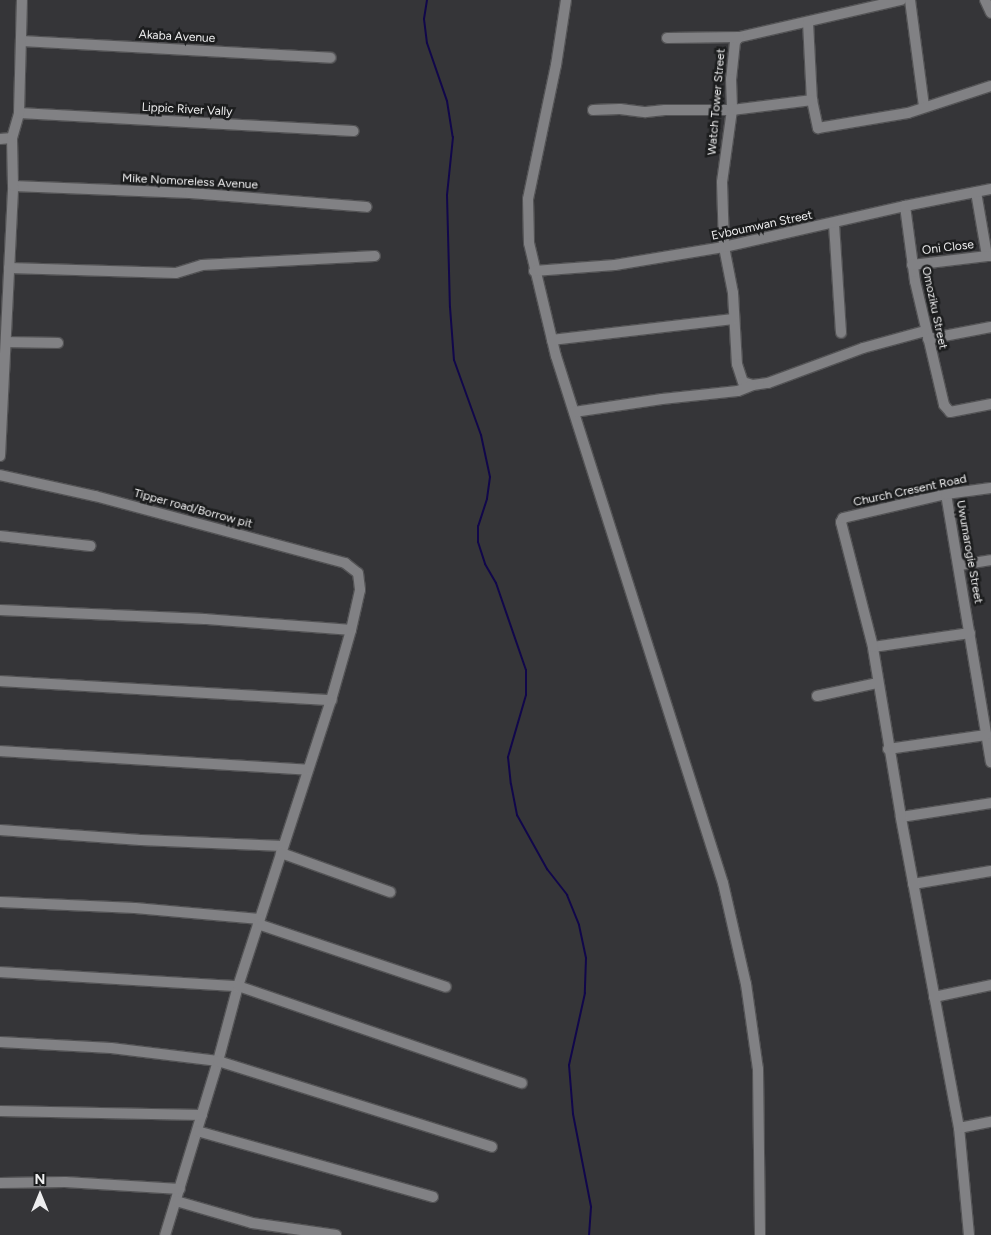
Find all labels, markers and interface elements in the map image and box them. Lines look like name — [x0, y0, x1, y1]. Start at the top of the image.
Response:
street label: Akaba Avenue — [138, 28, 216, 46]
street label: Watch Tower Street — [705, 48, 729, 156]
street label: Lippic River Vally — [141, 100, 233, 120]
street label: Mike Nomoreless Avenue — [122, 171, 258, 193]
street label: Evboumwan Street — [710, 208, 814, 244]
street label: Oni Close — [921, 238, 975, 258]
street label: Omoziku Street — [918, 265, 950, 351]
street label: Church Cresent Road — [852, 472, 968, 510]
street label: Tipper road/Borrow pit — [132, 486, 254, 532]
street label: Uwumarogie Street — [953, 499, 985, 605]
north arrow — [15, 1170, 65, 1220]
text: N — [35, 1171, 45, 1188]

